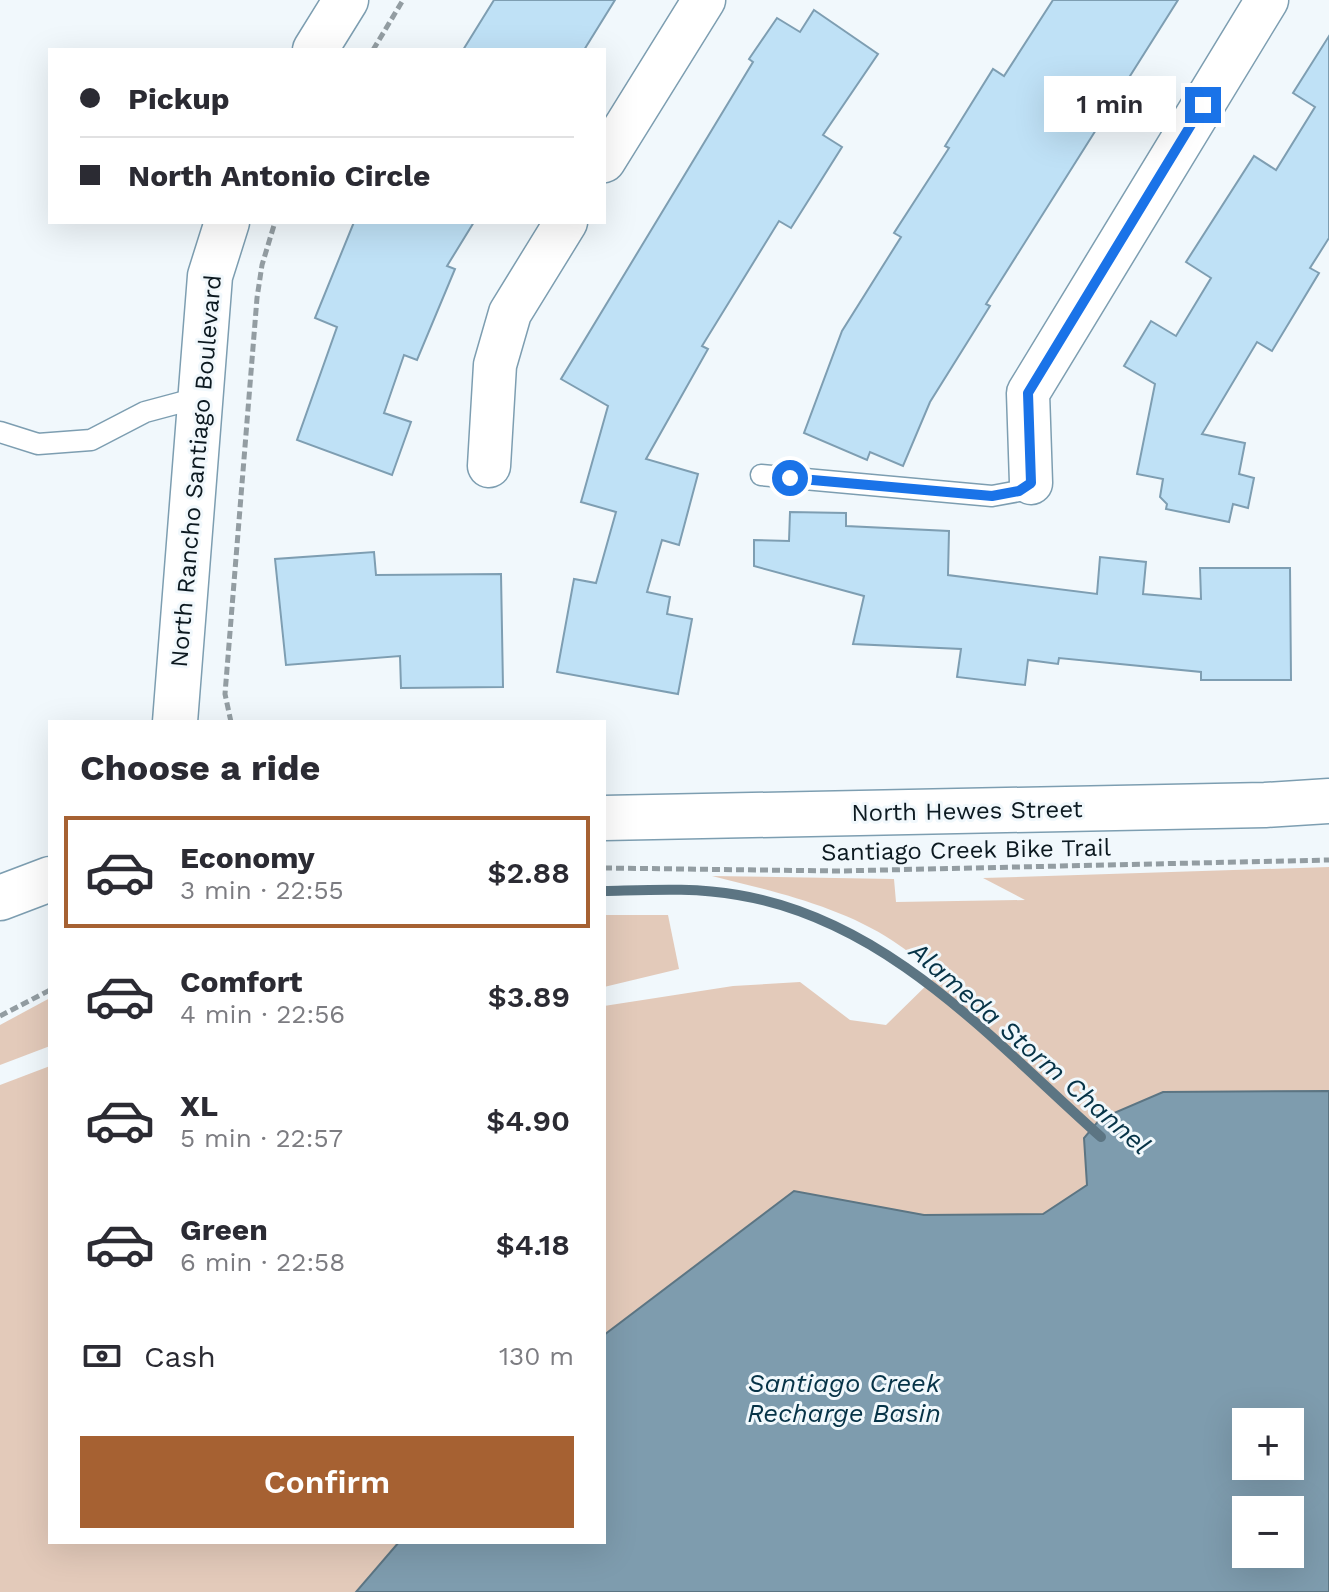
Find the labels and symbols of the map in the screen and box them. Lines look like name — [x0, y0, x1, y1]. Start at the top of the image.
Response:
callout: 1 min — [1043, 77, 1175, 133]
route end — [1185, 87, 1221, 123]
street label: North Rancho Santiago Boulevard — [165, 274, 227, 668]
route start — [772, 460, 808, 496]
street label: North Hewes Street — [851, 795, 1083, 827]
street label: Santiago Creek Bike Trail — [821, 833, 1112, 867]
water label: Alameda Storm Channel — [903, 935, 1156, 1161]
water label: Santiago Creek Recharge Basin — [747, 1368, 941, 1428]

